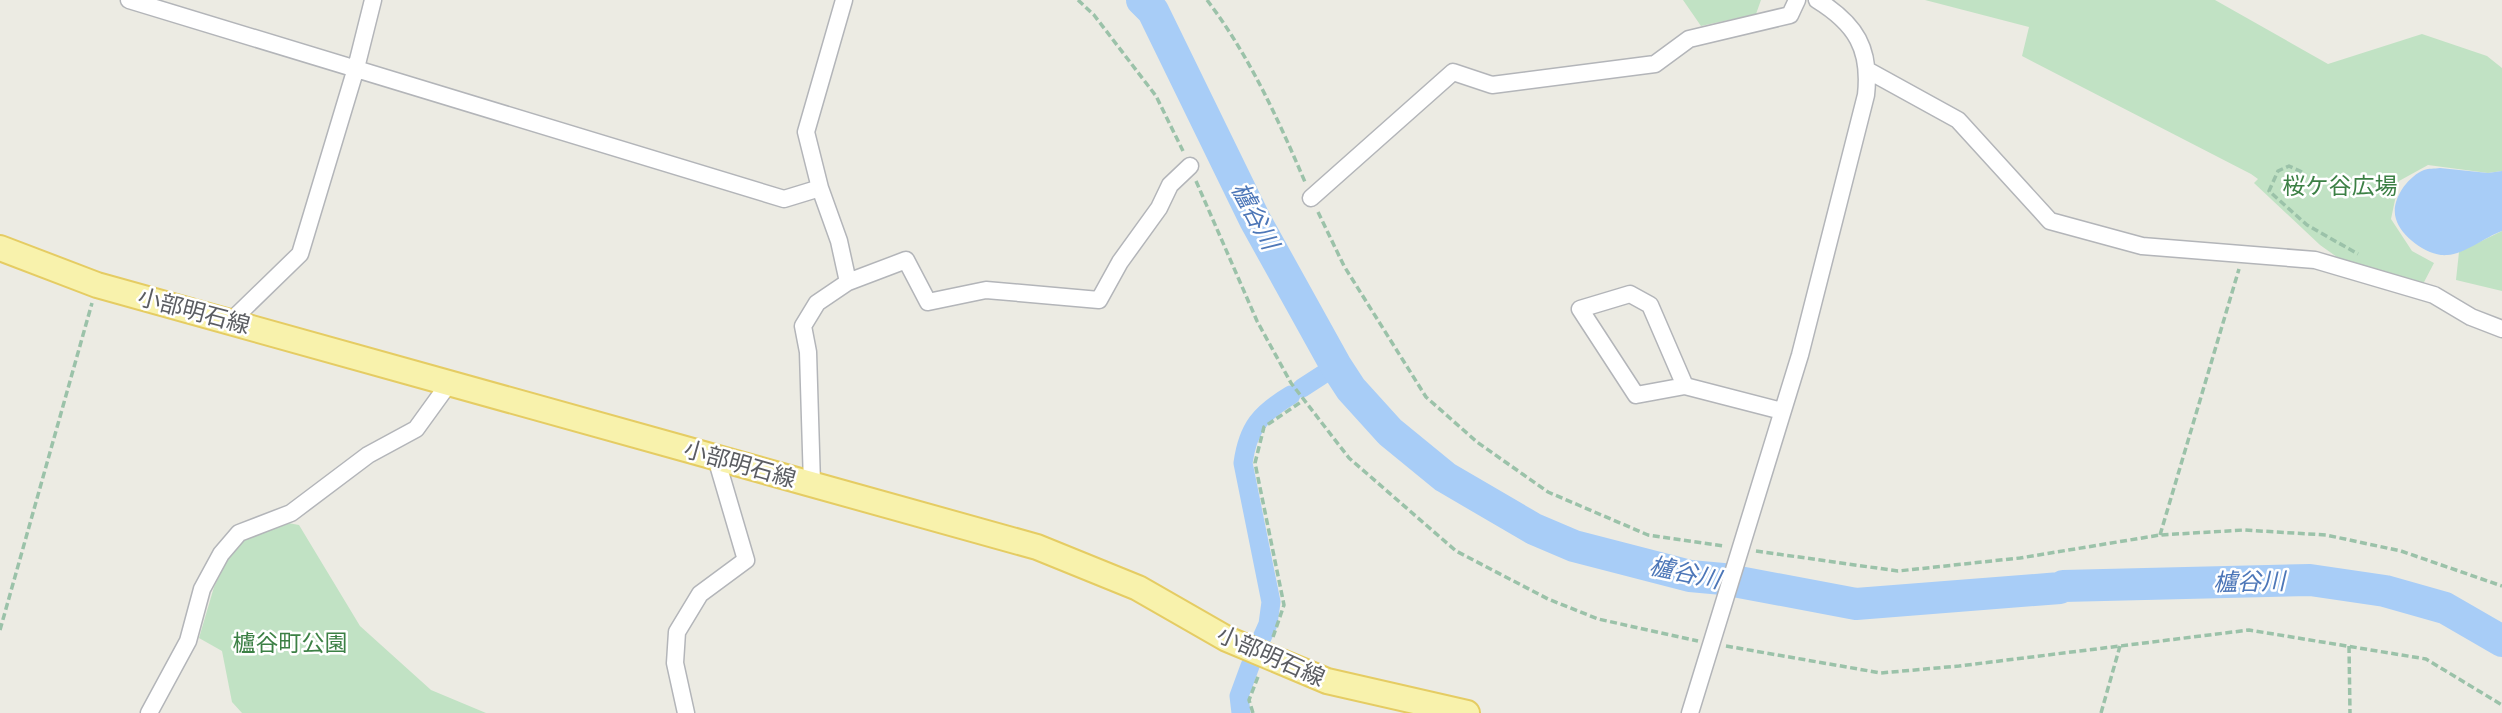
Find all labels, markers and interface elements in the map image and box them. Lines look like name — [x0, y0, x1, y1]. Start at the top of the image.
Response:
park label: 桜ケ谷広場 — [2283, 173, 2398, 200]
water label: 櫨谷川 — [1226, 178, 1286, 257]
street label: 小部明石線 — [135, 284, 253, 339]
street label: 小部明石線 — [681, 436, 799, 493]
water label: 櫨谷川 — [1647, 552, 1726, 595]
water label: 櫨谷川 — [2213, 567, 2288, 597]
street label: 小部明石線 — [1213, 621, 1329, 692]
park label: 櫨谷町公園 — [233, 630, 348, 657]

